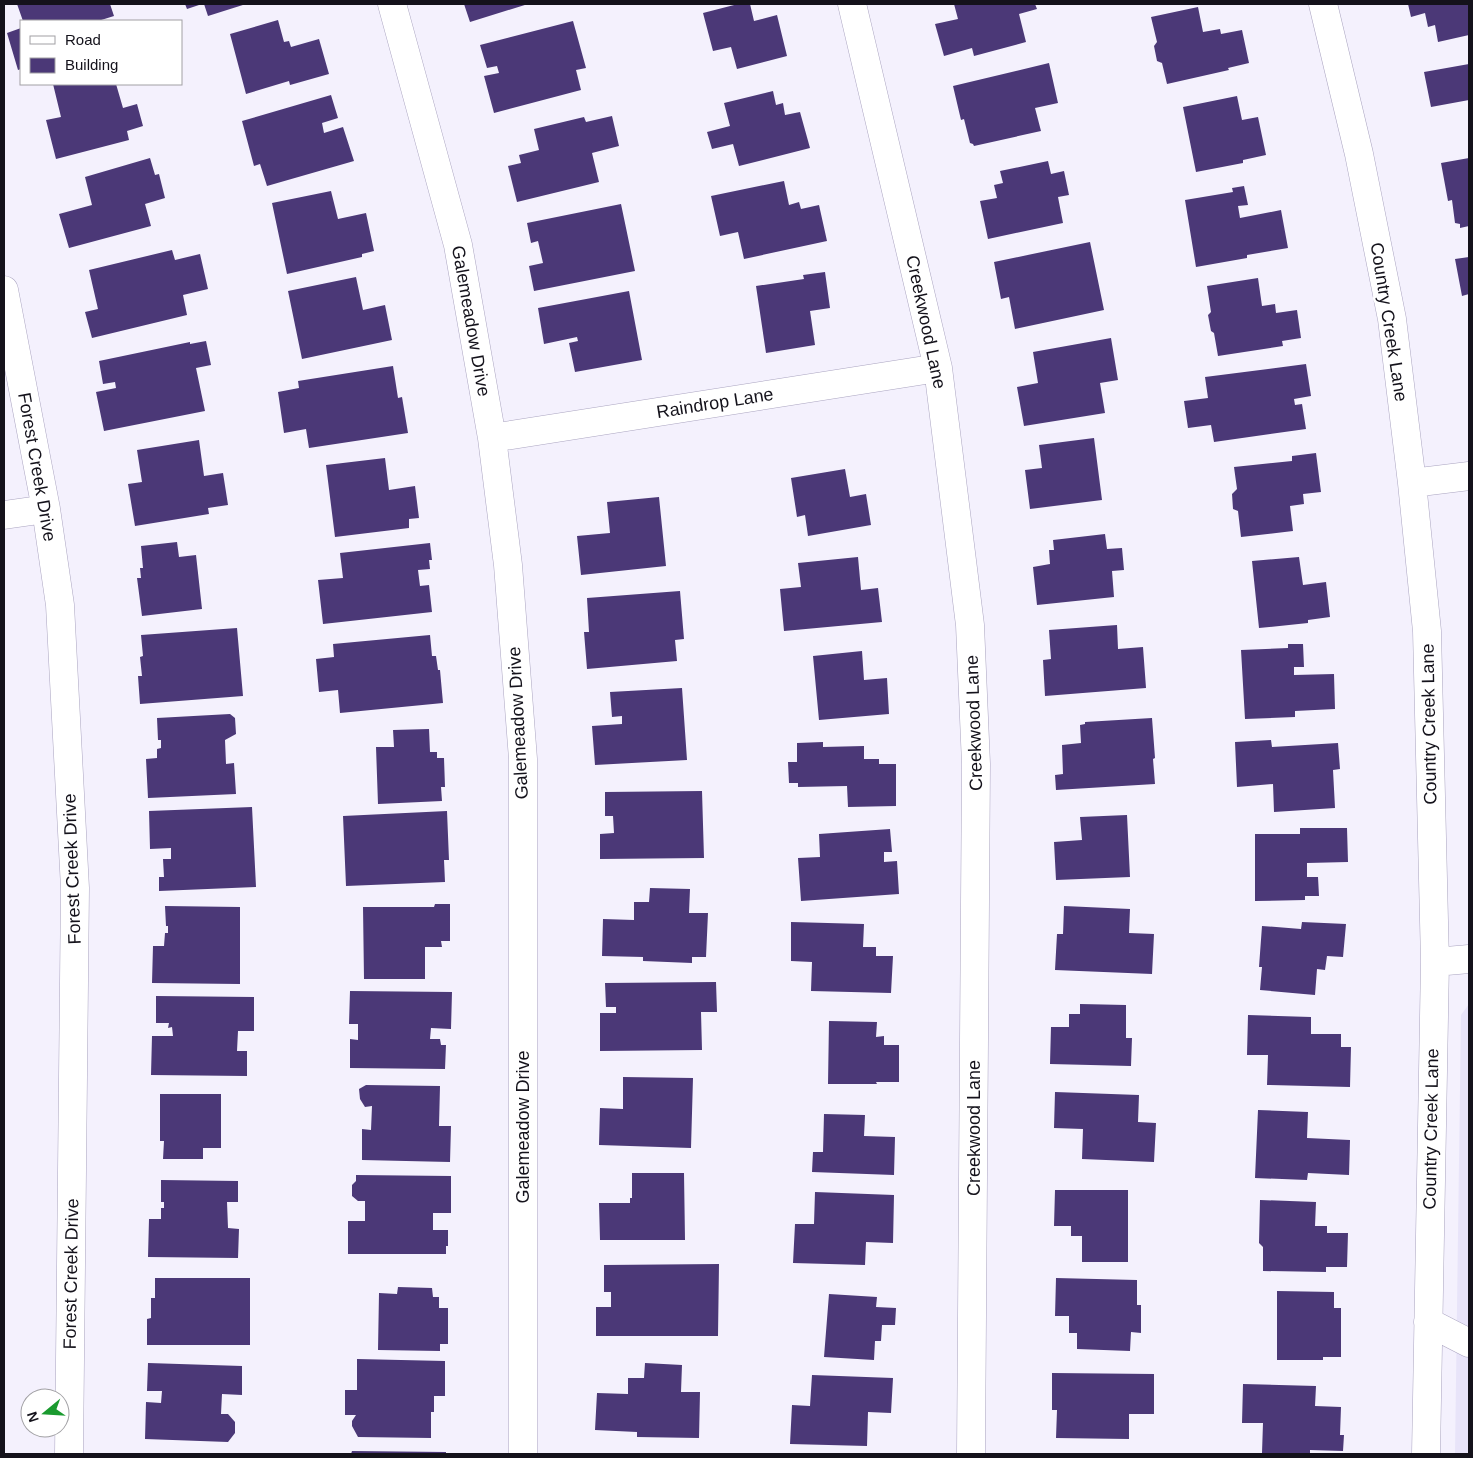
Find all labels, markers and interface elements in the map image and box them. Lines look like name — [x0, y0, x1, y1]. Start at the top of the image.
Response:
legend — [20, 20, 182, 85]
text: Road — [65, 31, 101, 48]
text: Building — [65, 56, 118, 73]
street label: Country Creek Lane — [1367, 241, 1411, 403]
street label: Galemeadow Drive — [448, 244, 494, 398]
street label: Creekwood Lane — [902, 253, 950, 391]
street label: Raindrop Lane — [655, 384, 775, 422]
street label: Forest Creek Drive — [14, 391, 60, 543]
street label: Country Creek Lane — [1418, 643, 1440, 805]
street label: Galemeadow Drive — [504, 646, 532, 800]
street label: Creekwood Lane — [962, 655, 986, 791]
street label: Forest Creek Drive — [59, 793, 85, 945]
street label: Country Creek Lane — [1420, 1048, 1442, 1210]
street label: Galemeadow Drive — [513, 1050, 533, 1204]
street label: Creekwood Lane — [964, 1060, 984, 1196]
street label: Forest Creek Drive — [60, 1198, 82, 1350]
north arrow — [20, 1388, 70, 1438]
text: N — [23, 1410, 42, 1424]

